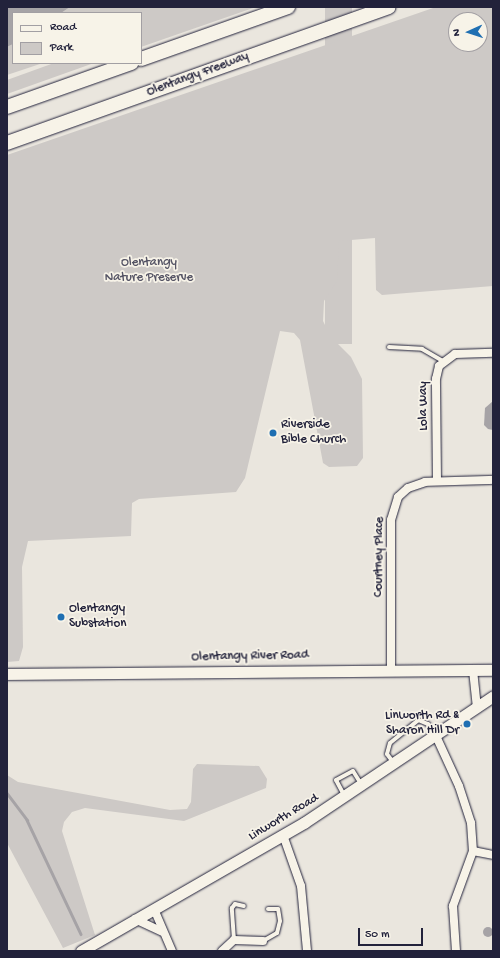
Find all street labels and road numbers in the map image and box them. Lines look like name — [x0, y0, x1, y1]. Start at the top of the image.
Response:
street label: Olentangy Freeway — [145, 49, 251, 101]
street label: Lola Way — [416, 381, 432, 431]
street label: Courtney Place — [371, 517, 389, 597]
street label: Olentangy River Road — [191, 648, 309, 666]
street label: Linworth Road — [246, 791, 322, 845]

